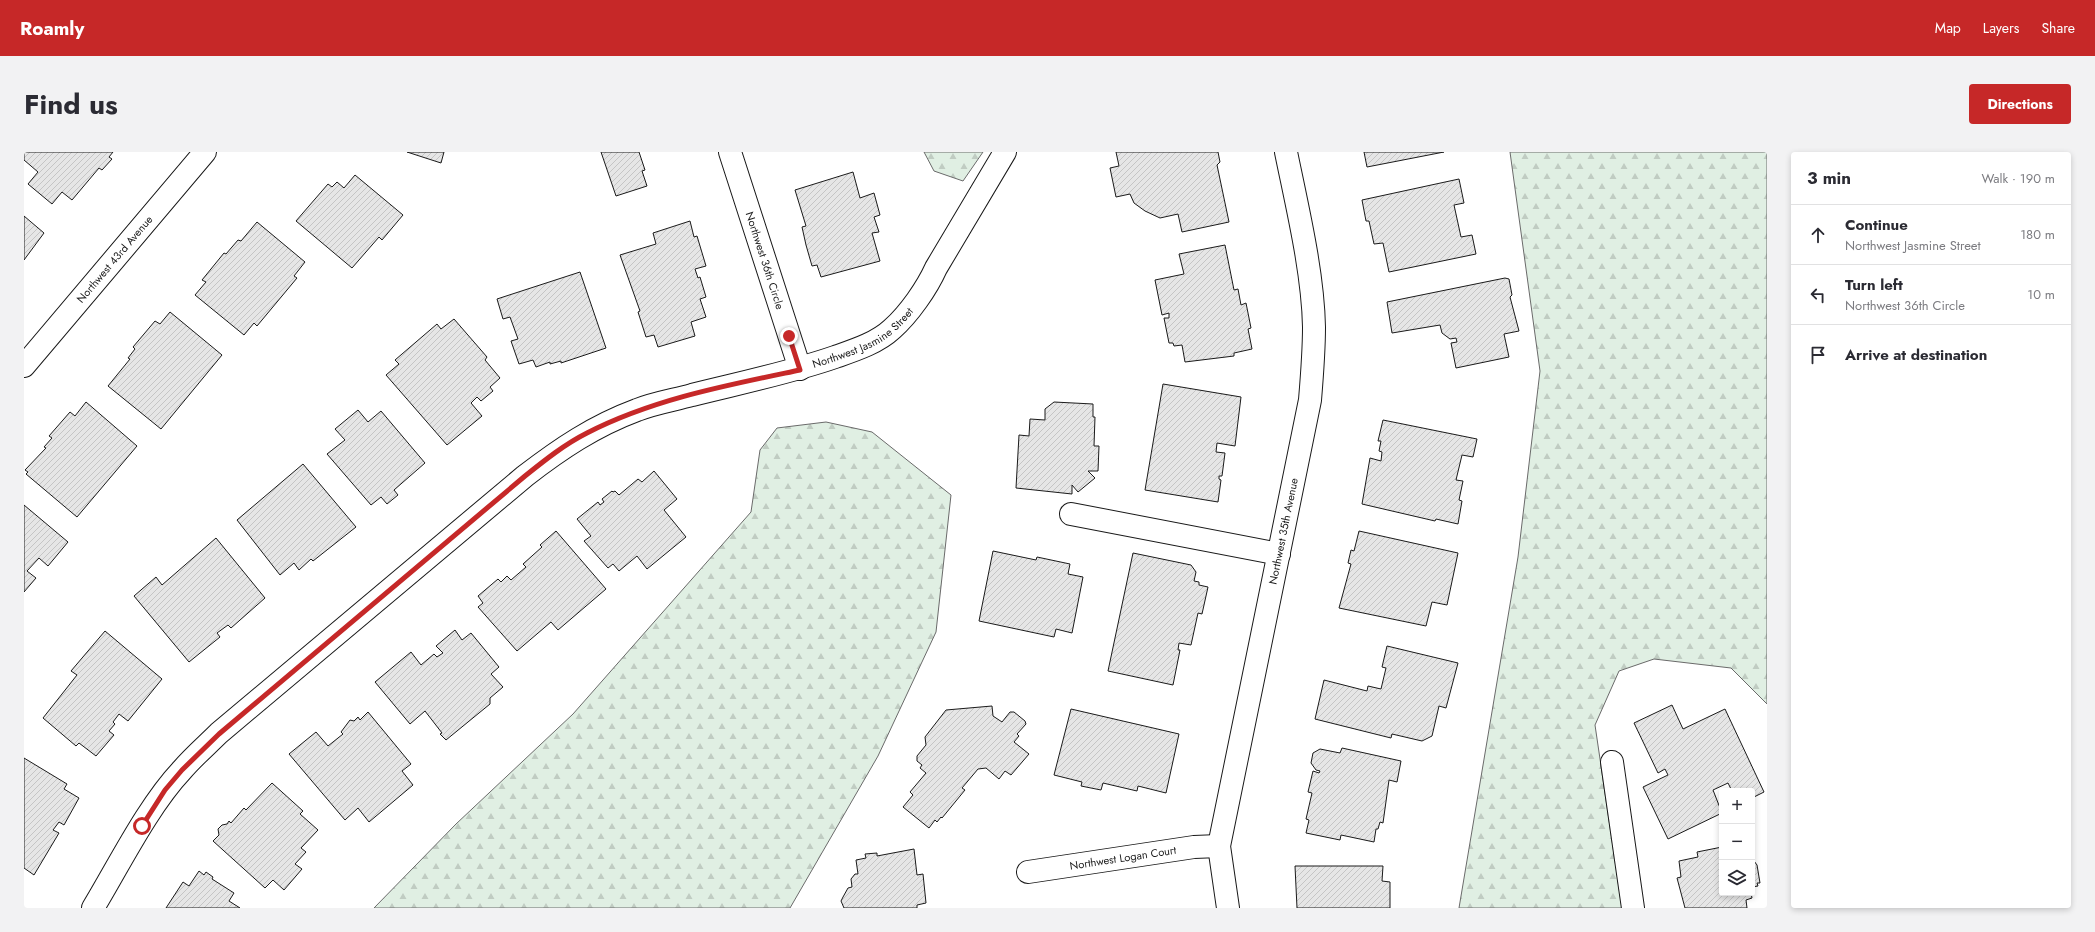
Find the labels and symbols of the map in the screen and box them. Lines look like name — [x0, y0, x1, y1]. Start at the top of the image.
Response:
street label: Northwest 36th Circle — [742, 210, 788, 312]
street label: Northwest 43rd Avenue — [73, 212, 156, 306]
street label: Northwest Jasmine Street — [810, 304, 917, 372]
route end — [780, 327, 798, 345]
street label: Northwest 35th Avenue — [1265, 476, 1302, 586]
route start — [133, 817, 151, 835]
street label: Northwest Logan Court — [1069, 842, 1178, 874]

